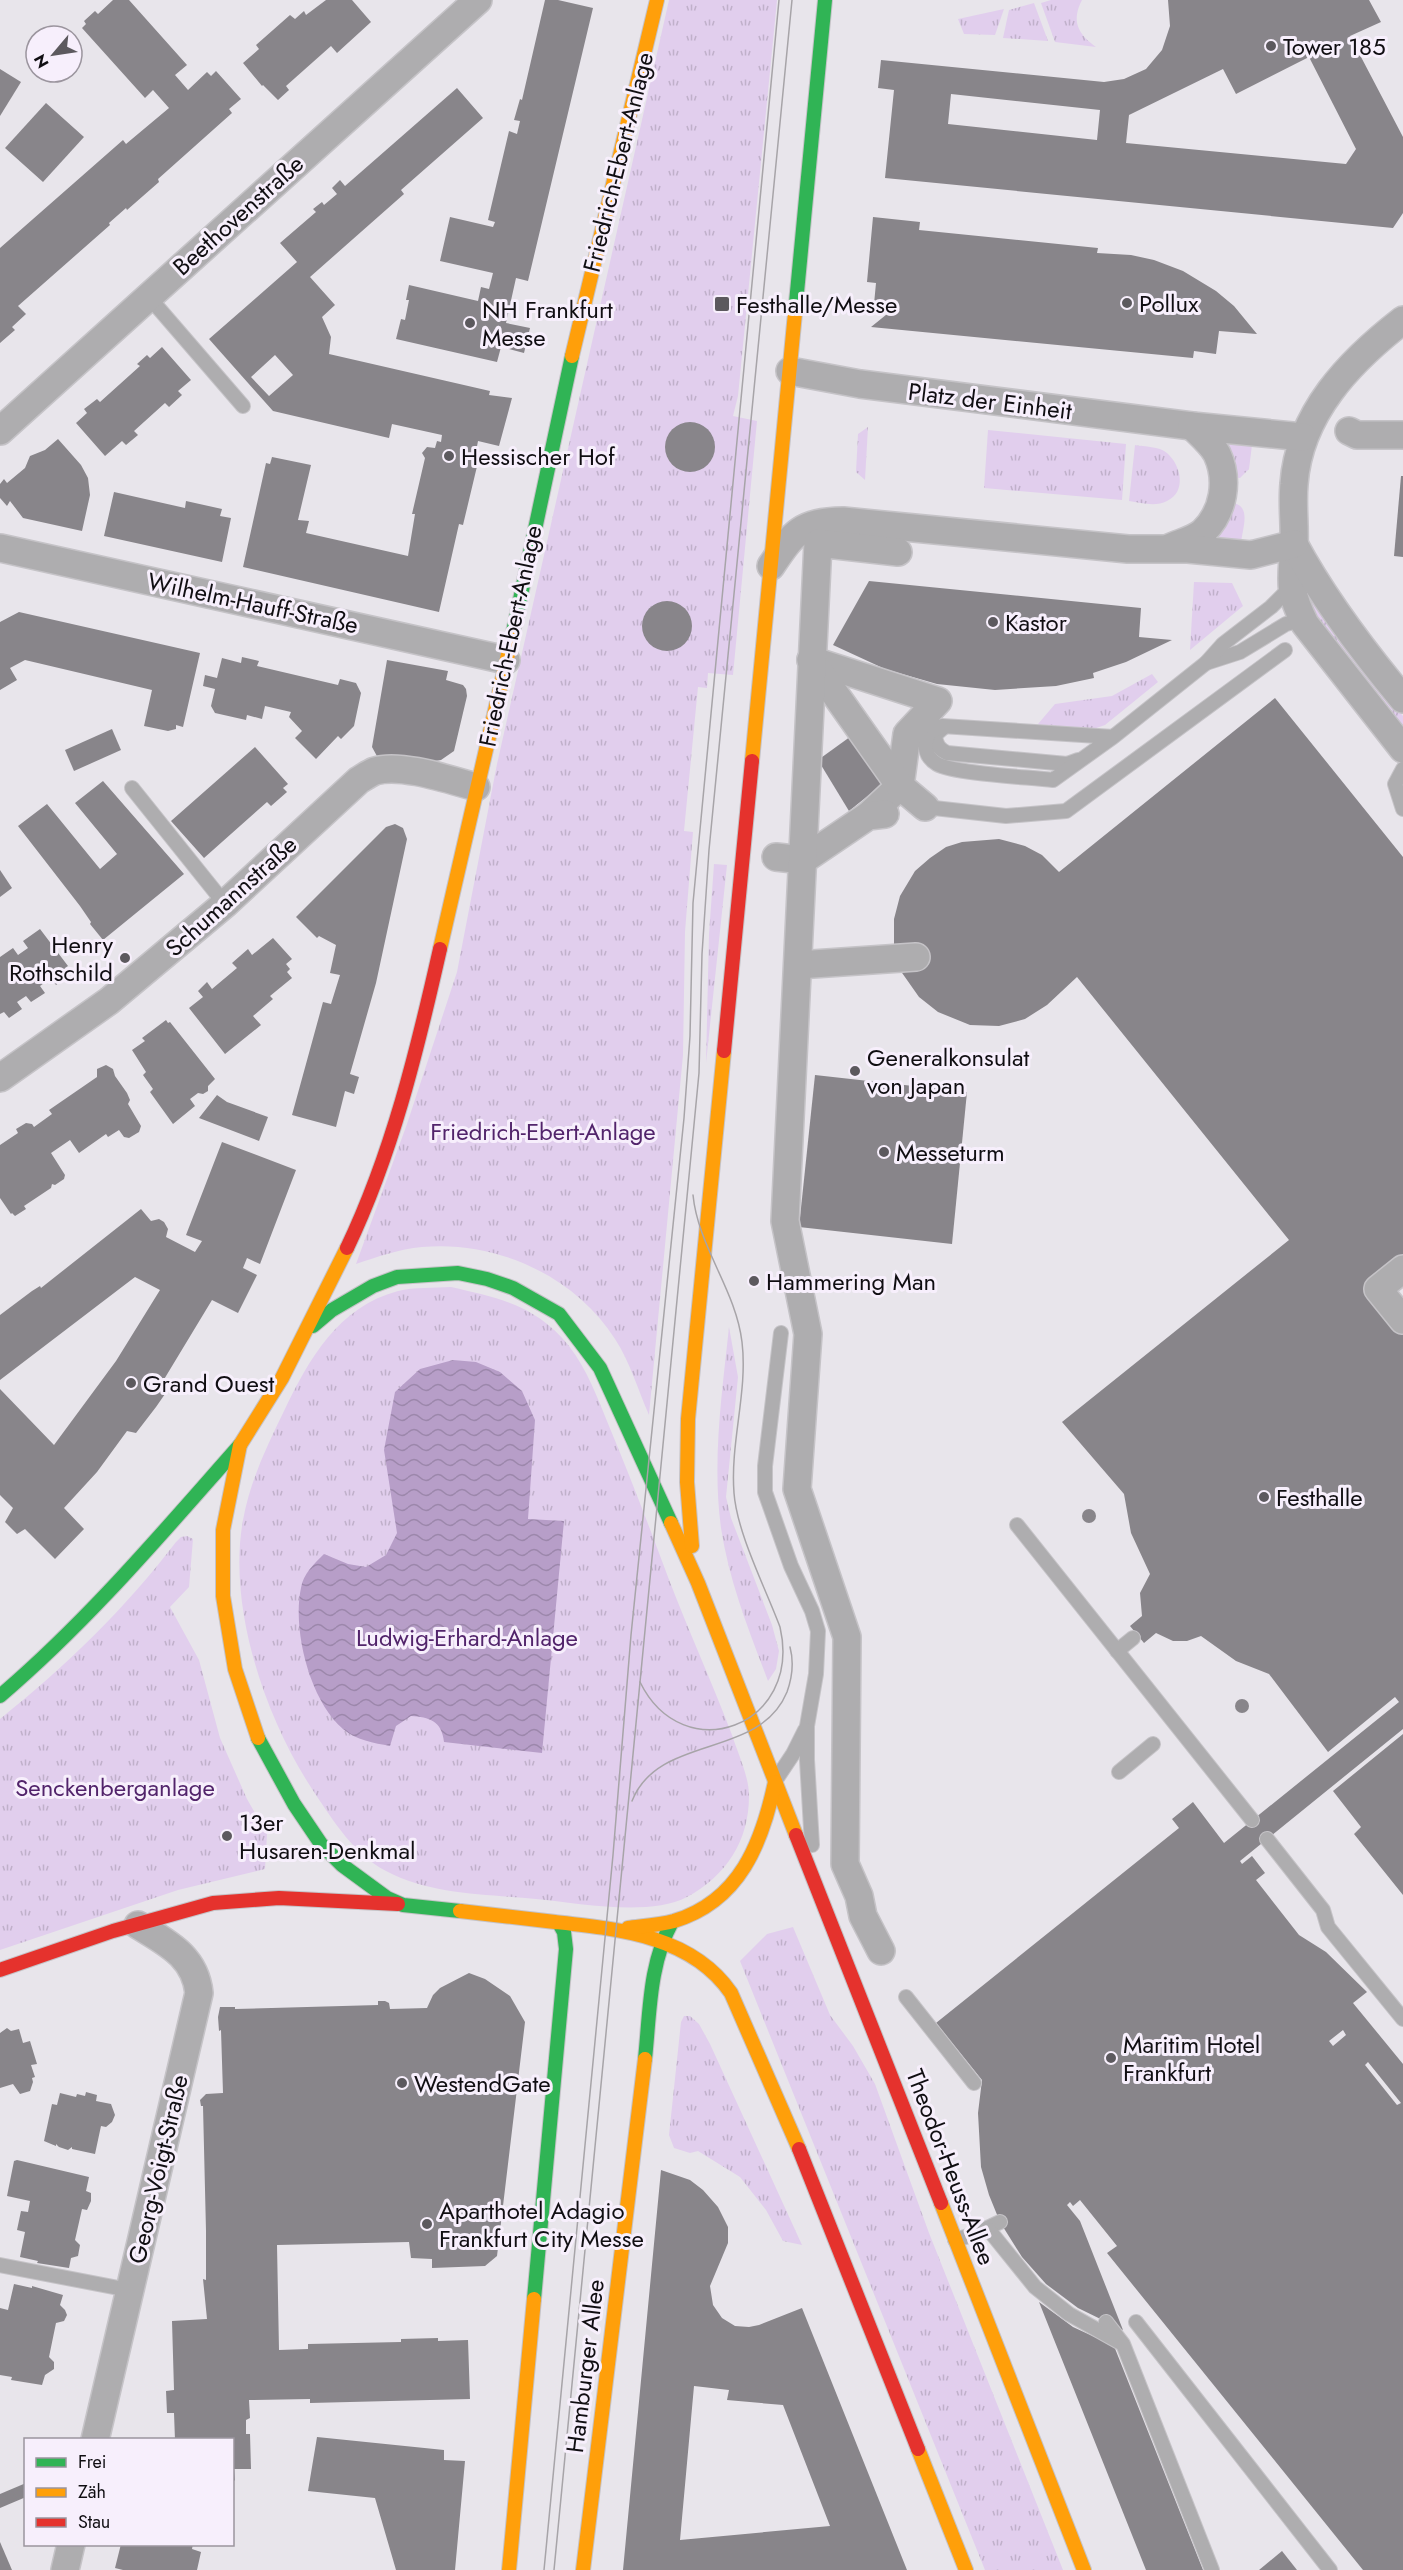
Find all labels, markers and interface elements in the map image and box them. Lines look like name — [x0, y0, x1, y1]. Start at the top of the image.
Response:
north arrow — [24, 24, 84, 84]
place label: Tower 185 — [1283, 29, 1386, 64]
marker: Tower 185 — [1264, 39, 1278, 53]
street label: Friedrich-Ebert-Anlage — [574, 48, 662, 276]
text: N — [28, 50, 54, 72]
street label: Beethovenstraße — [165, 147, 311, 283]
place label: Pollux — [1139, 286, 1199, 321]
place label: Festhalle/Messe — [736, 287, 897, 322]
place label: NH Frankfurt Messe — [482, 292, 613, 355]
marker: Festhalle/Messe — [713, 295, 731, 313]
marker: Pollux — [1120, 296, 1134, 310]
marker: NH Frankfurt Messe — [463, 316, 477, 330]
street label: Platz der Einheit — [906, 374, 1074, 428]
place label: Hessischer Hof — [461, 439, 616, 474]
marker: Hessischer Hof — [442, 449, 456, 463]
street label: Friedrich-Ebert-Anlage — [469, 522, 551, 750]
street label: Wilhelm-Hauff-Straße — [144, 564, 362, 642]
place label: Kastor — [1005, 605, 1068, 640]
marker: Kastor — [986, 615, 1000, 629]
street label: Schumannstraße — [157, 827, 305, 965]
place label: Henry Rothschild — [9, 927, 113, 990]
marker: Henry Rothschild — [118, 951, 132, 965]
place label: Generalkonsulat von Japan — [867, 1040, 1029, 1103]
marker: Generalkonsulat von Japan — [848, 1064, 862, 1078]
park label: Friedrich-Ebert-Anlage — [430, 1114, 656, 1149]
place label: Messeturm — [896, 1135, 1005, 1170]
marker: Messeturm — [877, 1145, 891, 1159]
place label: Hammering Man — [766, 1264, 936, 1299]
marker: Hammering Man — [747, 1274, 761, 1288]
place label: Grand Ouest — [143, 1366, 274, 1401]
marker: Grand Ouest — [124, 1376, 138, 1390]
place label: Festhalle — [1276, 1480, 1363, 1515]
marker: Festhalle — [1257, 1490, 1271, 1504]
park label: Ludwig-Erhard-Anlage — [356, 1620, 578, 1655]
park label: Senckenberganlage — [15, 1770, 215, 1805]
place label: 13er Husaren-Denkmal — [239, 1805, 415, 1868]
marker: 13er Husaren-Denkmal — [220, 1829, 234, 1843]
place label: Maritim Hotel Frankfurt — [1123, 2027, 1260, 2090]
marker: Maritim Hotel Frankfurt — [1104, 2051, 1118, 2065]
street label: Theodor-Heuss-Allee — [898, 2064, 1004, 2270]
place label: WestendGate — [414, 2066, 551, 2101]
street label: Georg-Voigt-Straße — [119, 2071, 197, 2267]
marker: WestendGate — [395, 2076, 409, 2090]
place label: Aparthotel Adagio Frankfurt City Messe — [439, 2193, 644, 2256]
marker: Aparthotel Adagio Frankfurt City Messe — [420, 2217, 434, 2231]
street label: Hamburger Allee — [557, 2277, 613, 2455]
legend — [24, 2438, 234, 2546]
text: Frei — [78, 2449, 107, 2475]
text: Zäh — [78, 2479, 106, 2505]
text: Stau — [78, 2509, 110, 2535]

